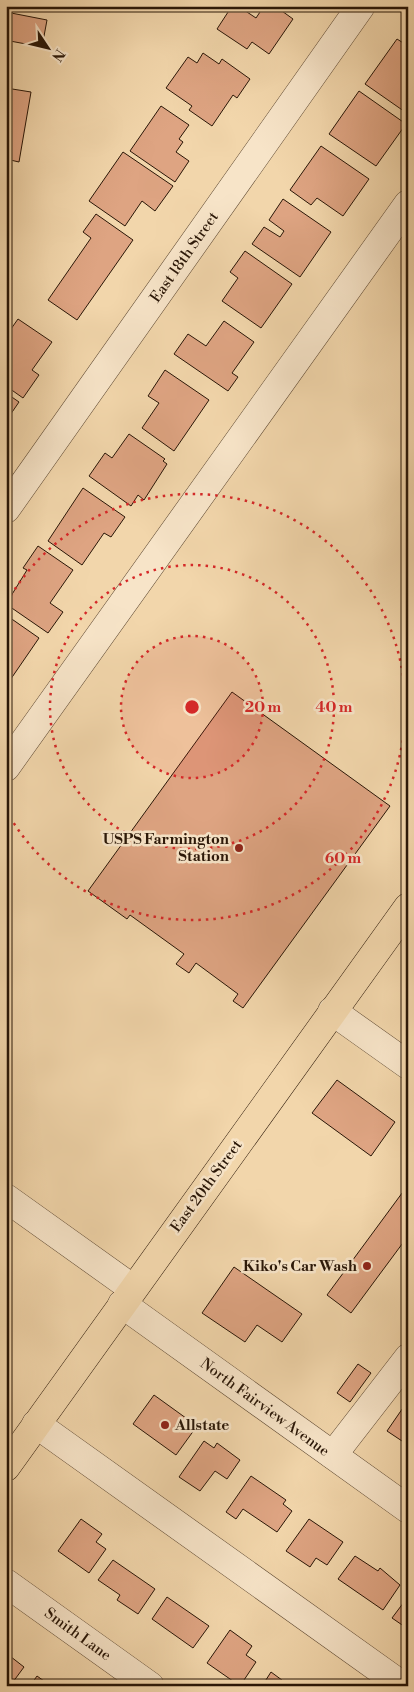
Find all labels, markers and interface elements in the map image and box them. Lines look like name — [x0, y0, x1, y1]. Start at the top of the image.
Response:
north arrow — [22, 22, 72, 72]
text: N — [47, 45, 68, 65]
street label: East 18th Street — [146, 208, 223, 306]
centre of rings — [183, 698, 201, 716]
text: 20 m — [245, 698, 282, 717]
text: 40 m — [315, 698, 353, 717]
place label: USPS Farmington Station — [103, 830, 230, 866]
marker: USPS Farmington Station — [233, 842, 245, 854]
text: 60 m — [325, 849, 362, 868]
street label: East 20th Street — [166, 1136, 247, 1236]
place label: Kiko's Car Wash — [243, 1257, 358, 1276]
marker: Kiko's Car Wash — [361, 1260, 373, 1272]
street label: North Fairview Avenue — [196, 1354, 333, 1461]
place label: Allstate — [174, 1416, 229, 1435]
marker: Allstate — [159, 1419, 171, 1431]
street label: Smith Lane — [41, 1604, 115, 1665]

